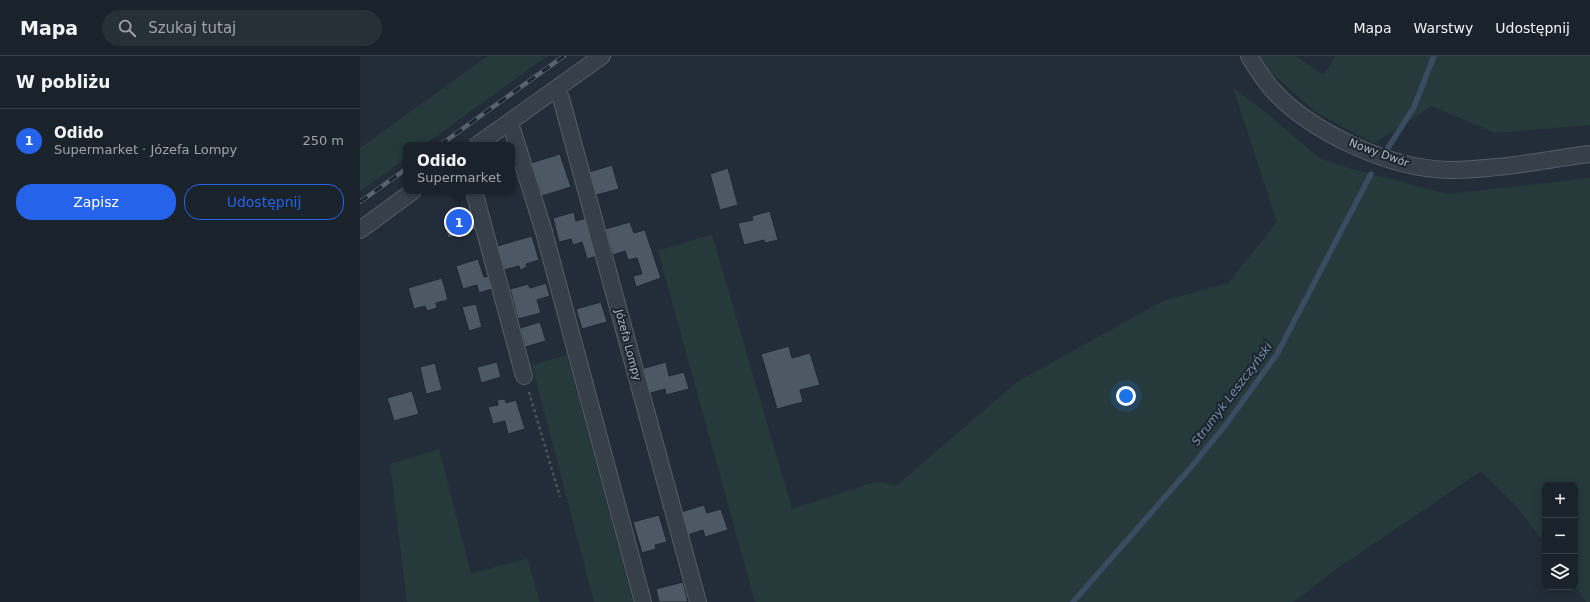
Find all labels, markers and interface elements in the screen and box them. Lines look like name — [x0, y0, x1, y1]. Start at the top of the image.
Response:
search box — [102, 10, 382, 46]
text: Mapa — [20, 17, 78, 39]
icon: search — [116, 17, 138, 39]
text: Szukaj tutaj — [148, 19, 236, 37]
text: Mapa — [1353, 20, 1392, 36]
text: Warstwy — [1414, 20, 1473, 36]
text: Udostępnij — [1495, 20, 1570, 36]
text: W pobliżu — [16, 72, 110, 92]
text: Odido — [54, 124, 104, 142]
text: 1 — [24, 133, 34, 148]
text: 250 m — [302, 133, 344, 148]
street label: Nowy Dwór — [1347, 136, 1411, 170]
text: Supermarket · Józefa Lompy — [54, 142, 237, 157]
popup — [403, 142, 515, 194]
text: Odido — [417, 152, 467, 170]
text: Supermarket — [417, 170, 501, 185]
button: Zapisz — [16, 184, 176, 220]
button: Udostępnij — [184, 184, 344, 220]
pin: 1 — [446, 207, 472, 237]
street label: Józefa Lompy — [612, 307, 644, 383]
water label: Strumyk Leszczyński — [1189, 339, 1276, 448]
your location — [1116, 386, 1136, 406]
map controls — [1542, 482, 1578, 590]
button: + — [1542, 482, 1578, 518]
button: − — [1542, 518, 1578, 554]
button: layers — [1542, 554, 1578, 590]

